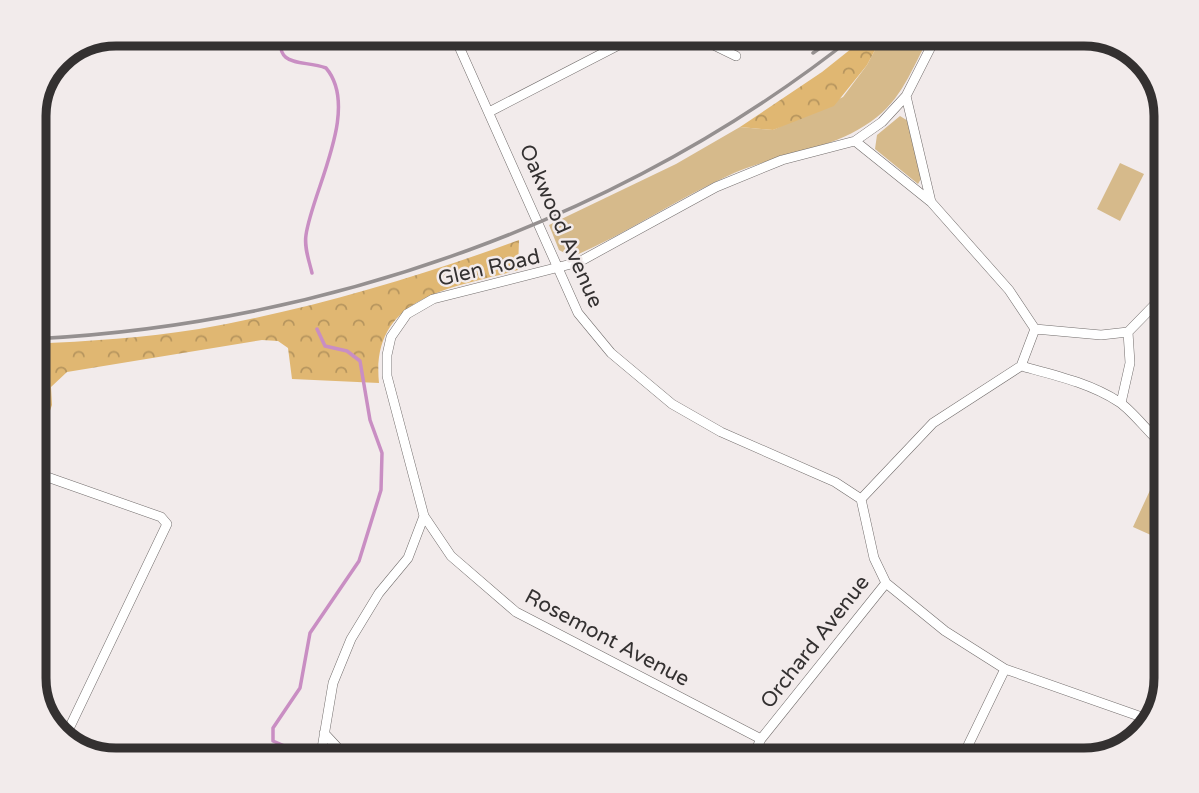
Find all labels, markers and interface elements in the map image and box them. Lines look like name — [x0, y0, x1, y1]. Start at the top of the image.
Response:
street label: Oakwood Avenue — [514, 141, 608, 312]
street label: Glen Road — [435, 244, 543, 292]
street label: Orchard Avenue — [755, 570, 875, 714]
street label: Rosemont Avenue — [520, 584, 694, 692]

